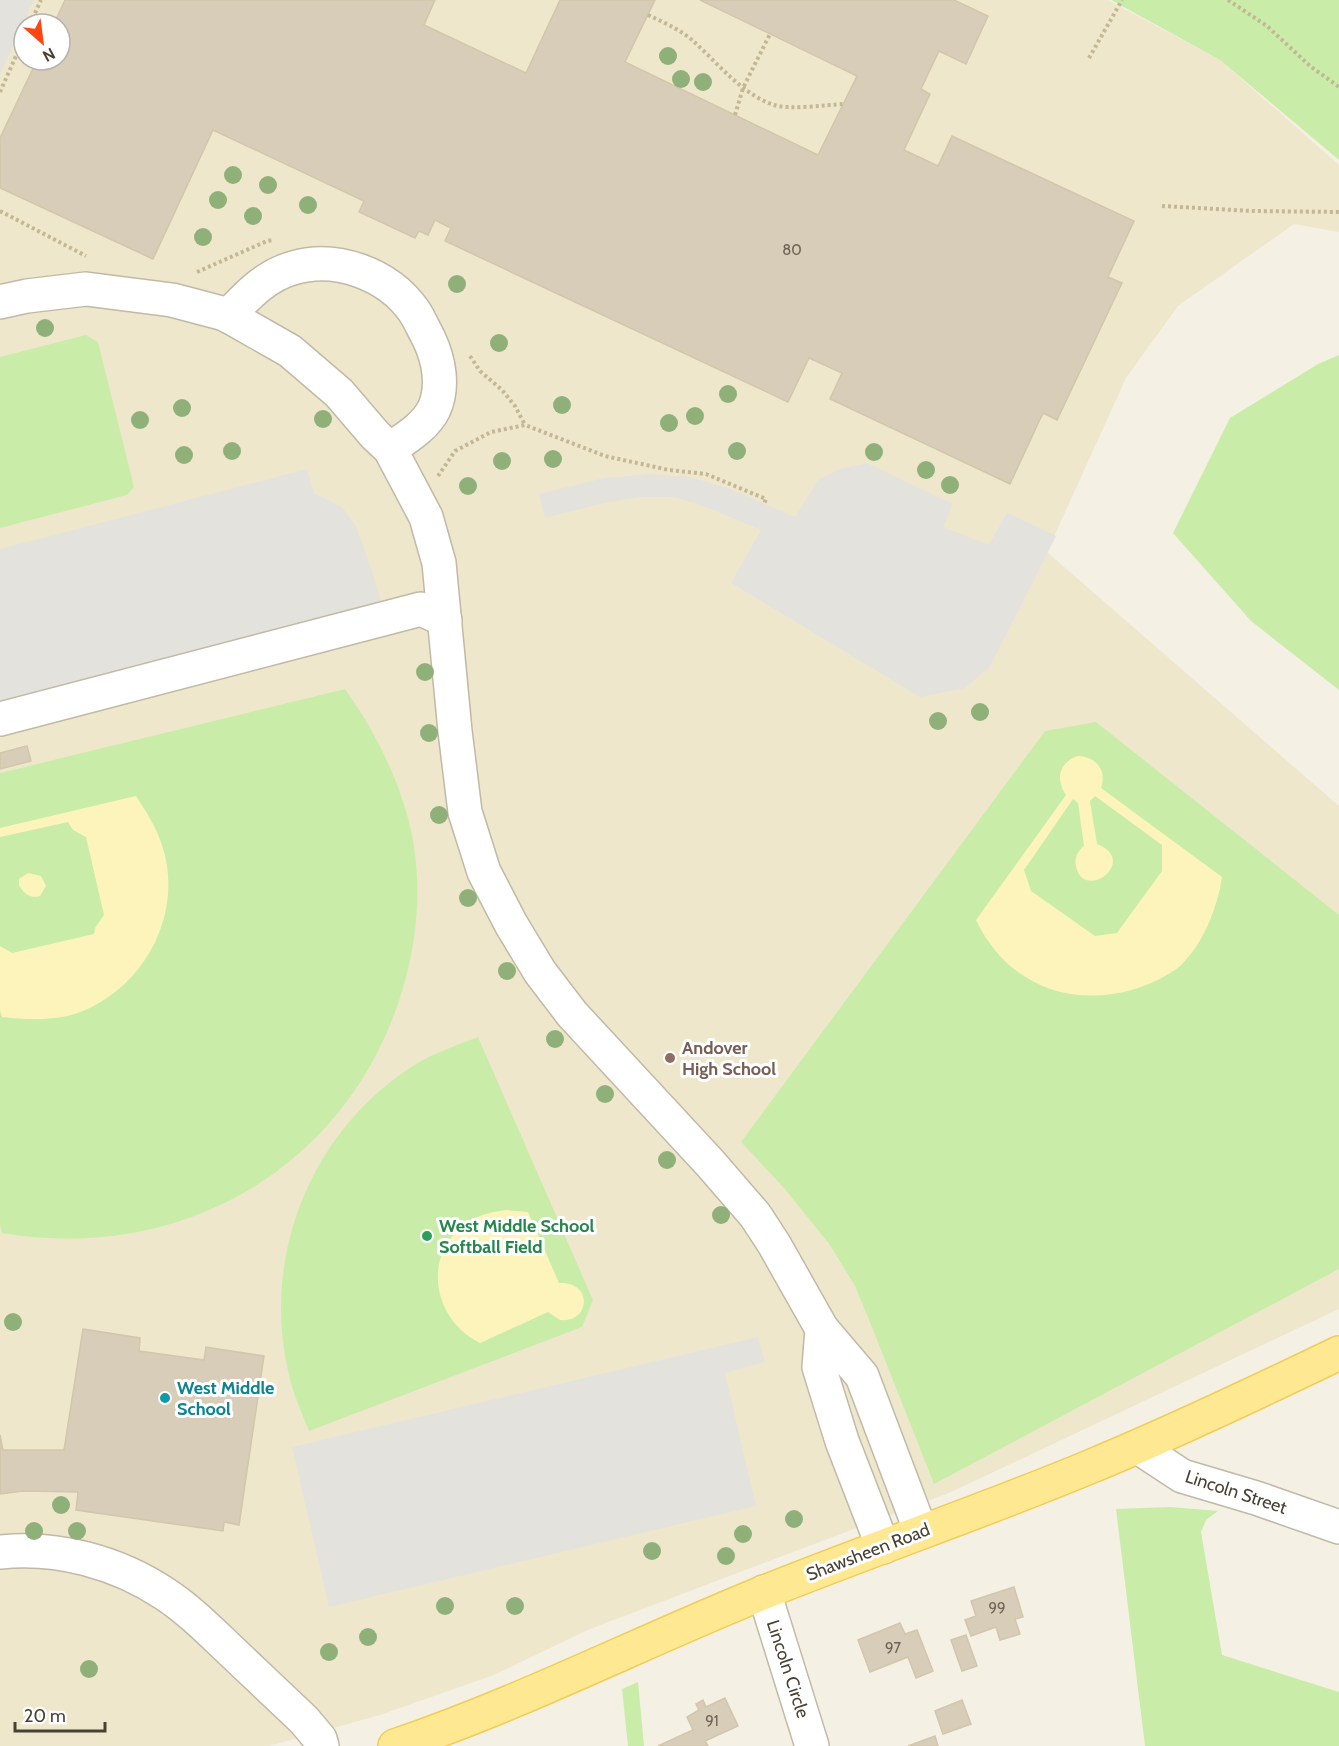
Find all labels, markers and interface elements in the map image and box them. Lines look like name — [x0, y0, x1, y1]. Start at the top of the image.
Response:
north arrow — [12, 12, 72, 72]
text: N — [39, 44, 58, 66]
house number: 80 — [782, 241, 802, 259]
place label: Andover High School — [682, 1037, 776, 1080]
marker: Andover High School — [663, 1051, 677, 1065]
place label: West Middle School Softball Field — [439, 1215, 594, 1258]
marker: West Middle School Softball Field — [420, 1229, 434, 1243]
place label: West Middle School — [177, 1377, 274, 1420]
marker: West Middle School — [158, 1391, 172, 1405]
street label: Lincoln Street — [1182, 1465, 1290, 1519]
street label: Shawsheen Road — [803, 1518, 933, 1586]
house number: 99 — [988, 1599, 1006, 1617]
street label: Lincoln Circle — [762, 1617, 814, 1721]
house number: 97 — [885, 1639, 901, 1657]
scale bar — [15, 1695, 105, 1733]
text: 20 m — [24, 1705, 66, 1727]
house number: 91 — [705, 1712, 719, 1730]

